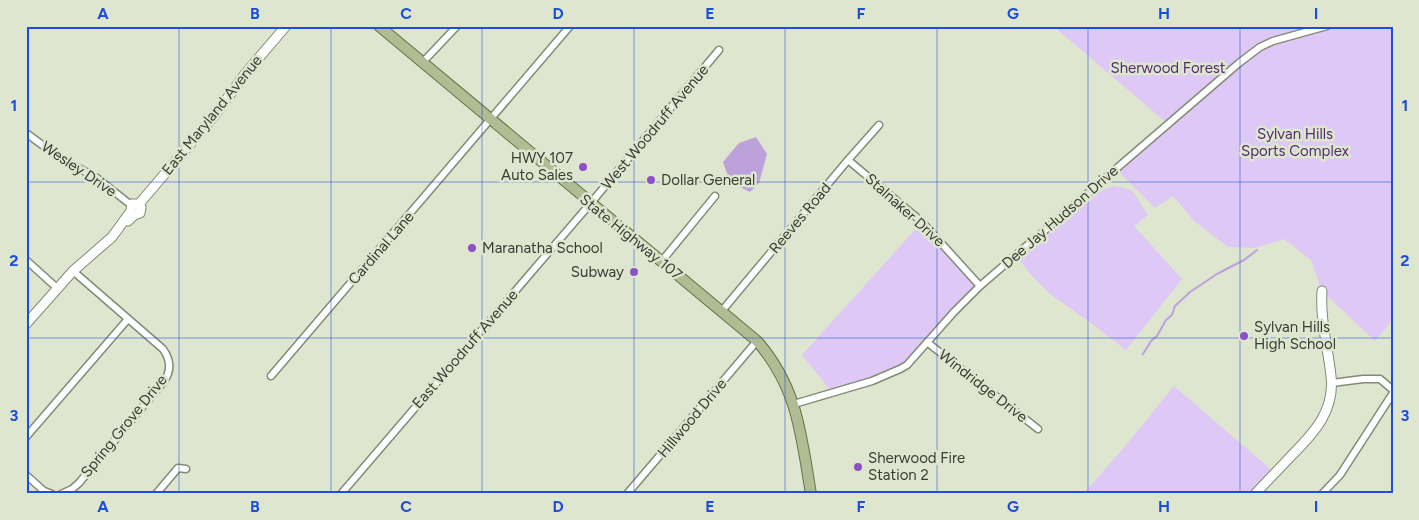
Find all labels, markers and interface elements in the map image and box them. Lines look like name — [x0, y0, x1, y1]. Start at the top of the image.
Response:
text: A — [97, 4, 109, 23]
text: B — [250, 4, 260, 23]
text: C — [400, 4, 412, 23]
text: D — [552, 4, 564, 23]
text: E — [705, 4, 715, 23]
text: F — [857, 4, 866, 23]
text: G — [1007, 4, 1019, 23]
text: H — [1158, 4, 1170, 23]
text: I — [1314, 4, 1318, 23]
street label: East Maryland Avenue — [158, 52, 266, 178]
park label: Sherwood Forest — [1111, 59, 1226, 77]
street label: West Woodruff Avenue — [598, 61, 712, 193]
text: 1 — [11, 96, 17, 115]
text: 1 — [1402, 96, 1408, 115]
park label: Sylvan Hills Sports Complex — [1241, 125, 1349, 160]
street label: Wesley Drive — [38, 137, 120, 201]
place label: HWY 107 Auto Sales — [501, 149, 573, 184]
marker: HWY 107 Auto Sales — [577, 161, 589, 173]
street label: Dee Jay Hudson Drive — [998, 162, 1122, 272]
street label: Stalnaker Drive — [862, 170, 948, 250]
place label: Dollar General — [661, 171, 755, 189]
marker: Dollar General — [645, 174, 657, 186]
street label: Reeves Road — [765, 179, 835, 257]
street label: State Highway 107 — [576, 190, 686, 284]
street label: Cardinal Lane — [344, 208, 418, 288]
place label: Maranatha School — [482, 239, 603, 257]
marker: Maranatha School — [466, 242, 478, 254]
text: 2 — [9, 251, 19, 270]
text: 2 — [1400, 251, 1410, 270]
place label: Subway — [571, 263, 624, 281]
marker: Subway — [628, 266, 640, 278]
street label: East Woodruff Avenue — [408, 286, 522, 412]
place label: Sylvan Hills High School — [1254, 318, 1336, 353]
marker: Sylvan Hills High School — [1238, 330, 1250, 342]
street label: Windridge Drive — [935, 346, 1031, 426]
street label: Spring Grove Drive — [77, 371, 171, 481]
street label: Hillwood Drive — [654, 375, 730, 461]
text: 3 — [10, 406, 19, 425]
text: 3 — [1401, 406, 1410, 425]
place label: Sherwood Fire Station 2 — [868, 449, 965, 484]
marker: Sherwood Fire Station 2 — [852, 461, 864, 473]
text: A — [97, 497, 109, 516]
text: B — [250, 497, 260, 516]
text: C — [400, 497, 412, 516]
text: D — [552, 497, 564, 516]
text: E — [705, 497, 715, 516]
text: F — [857, 497, 866, 516]
text: G — [1007, 497, 1019, 516]
text: H — [1158, 497, 1170, 516]
text: I — [1314, 497, 1318, 516]

